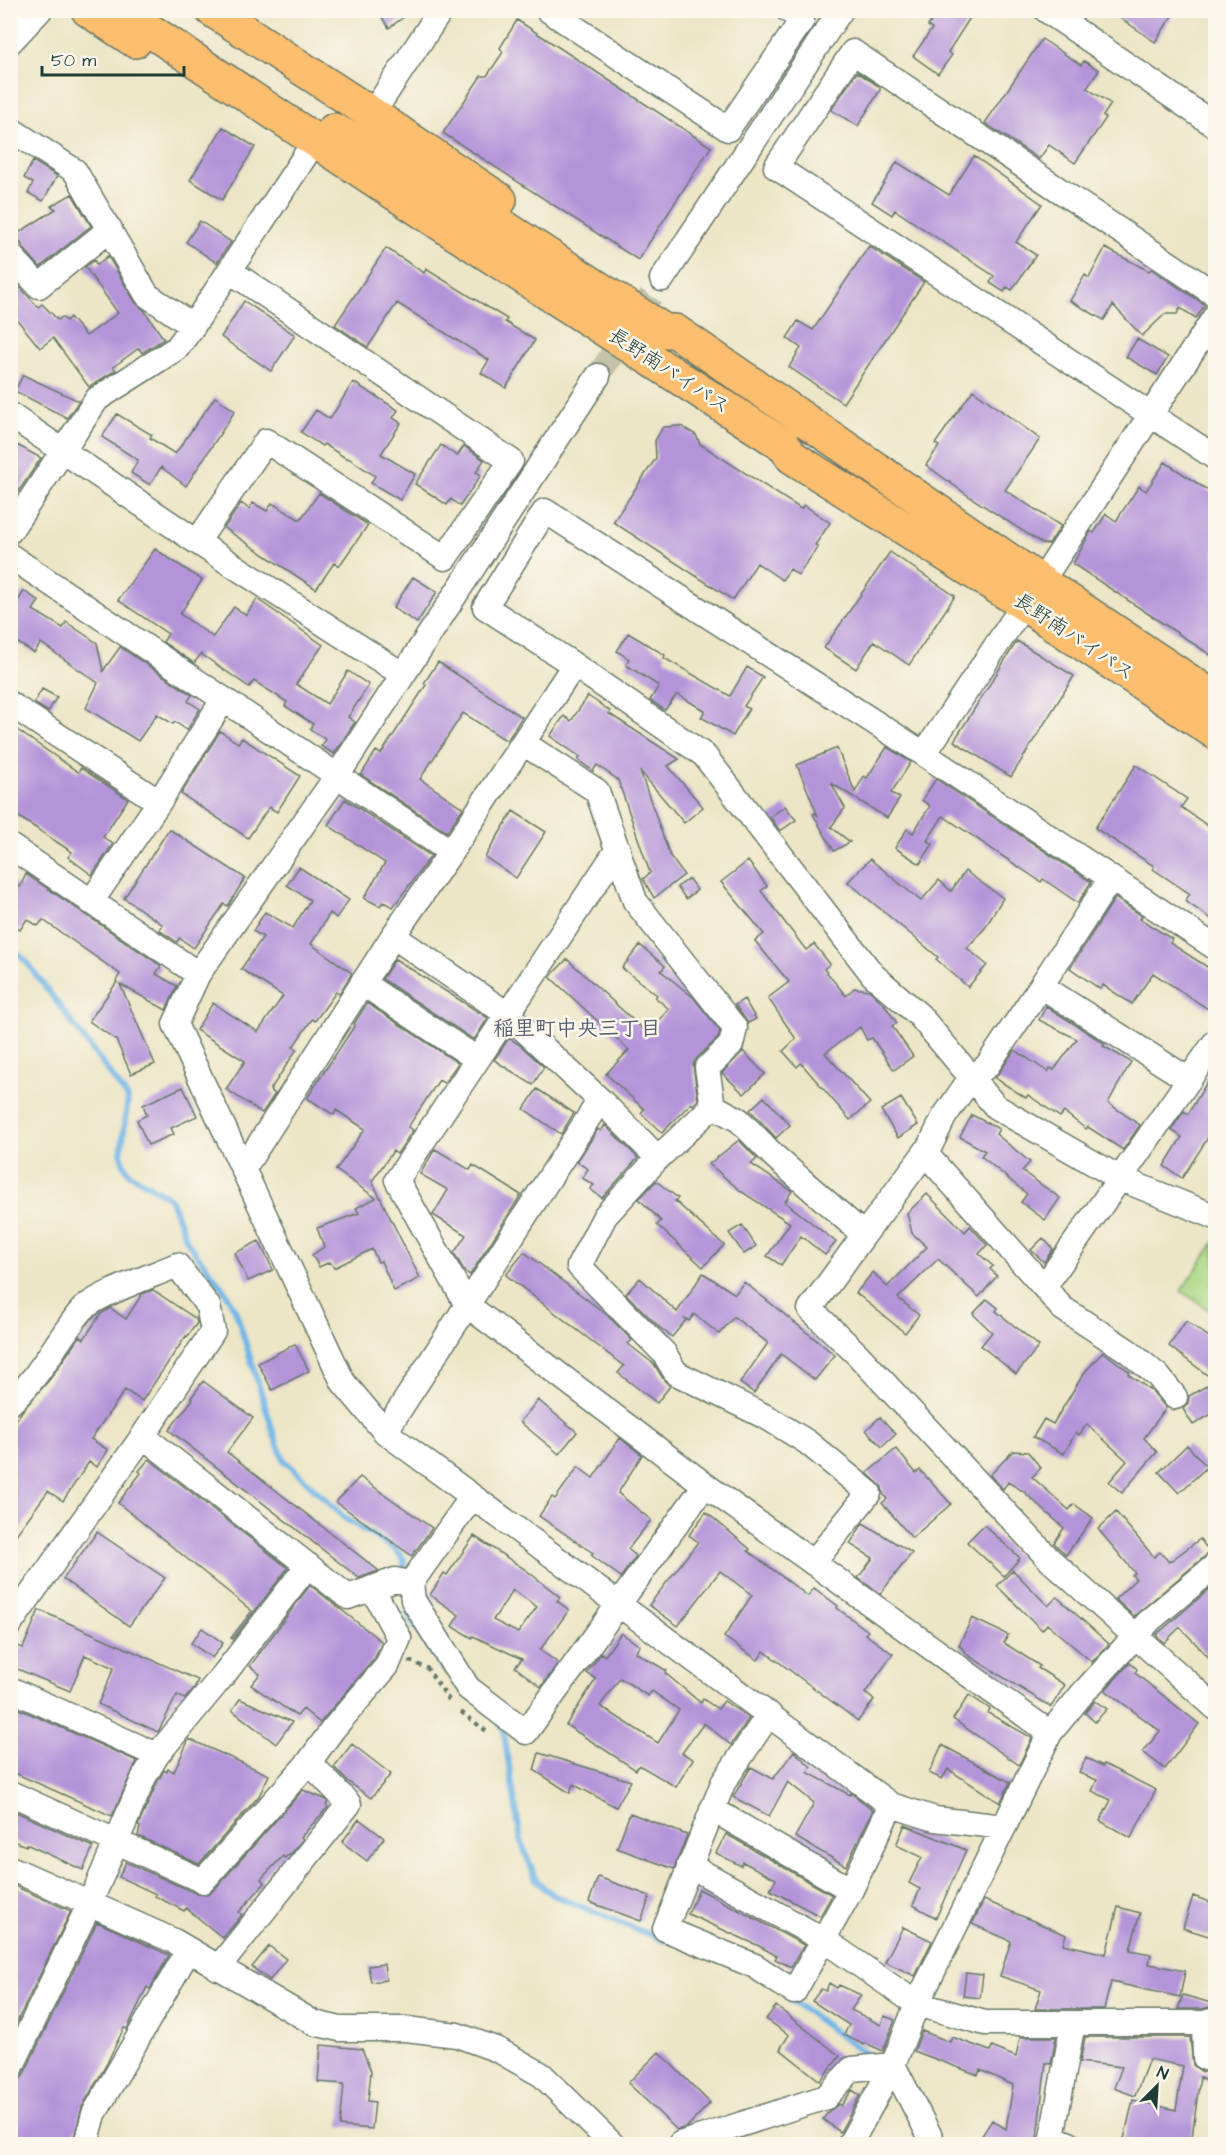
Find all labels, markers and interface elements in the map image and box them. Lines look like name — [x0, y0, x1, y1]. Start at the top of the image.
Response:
scale bar — [42, 39, 184, 77]
text: 50 m — [51, 48, 96, 73]
street label: 長野南バイパス — [603, 321, 735, 421]
street label: 長野南バイパス — [1008, 586, 1140, 688]
district label: 稲里町中央三丁目 — [493, 1014, 661, 1043]
north arrow — [1127, 2056, 1187, 2116]
text: N — [1154, 2061, 1172, 2085]

